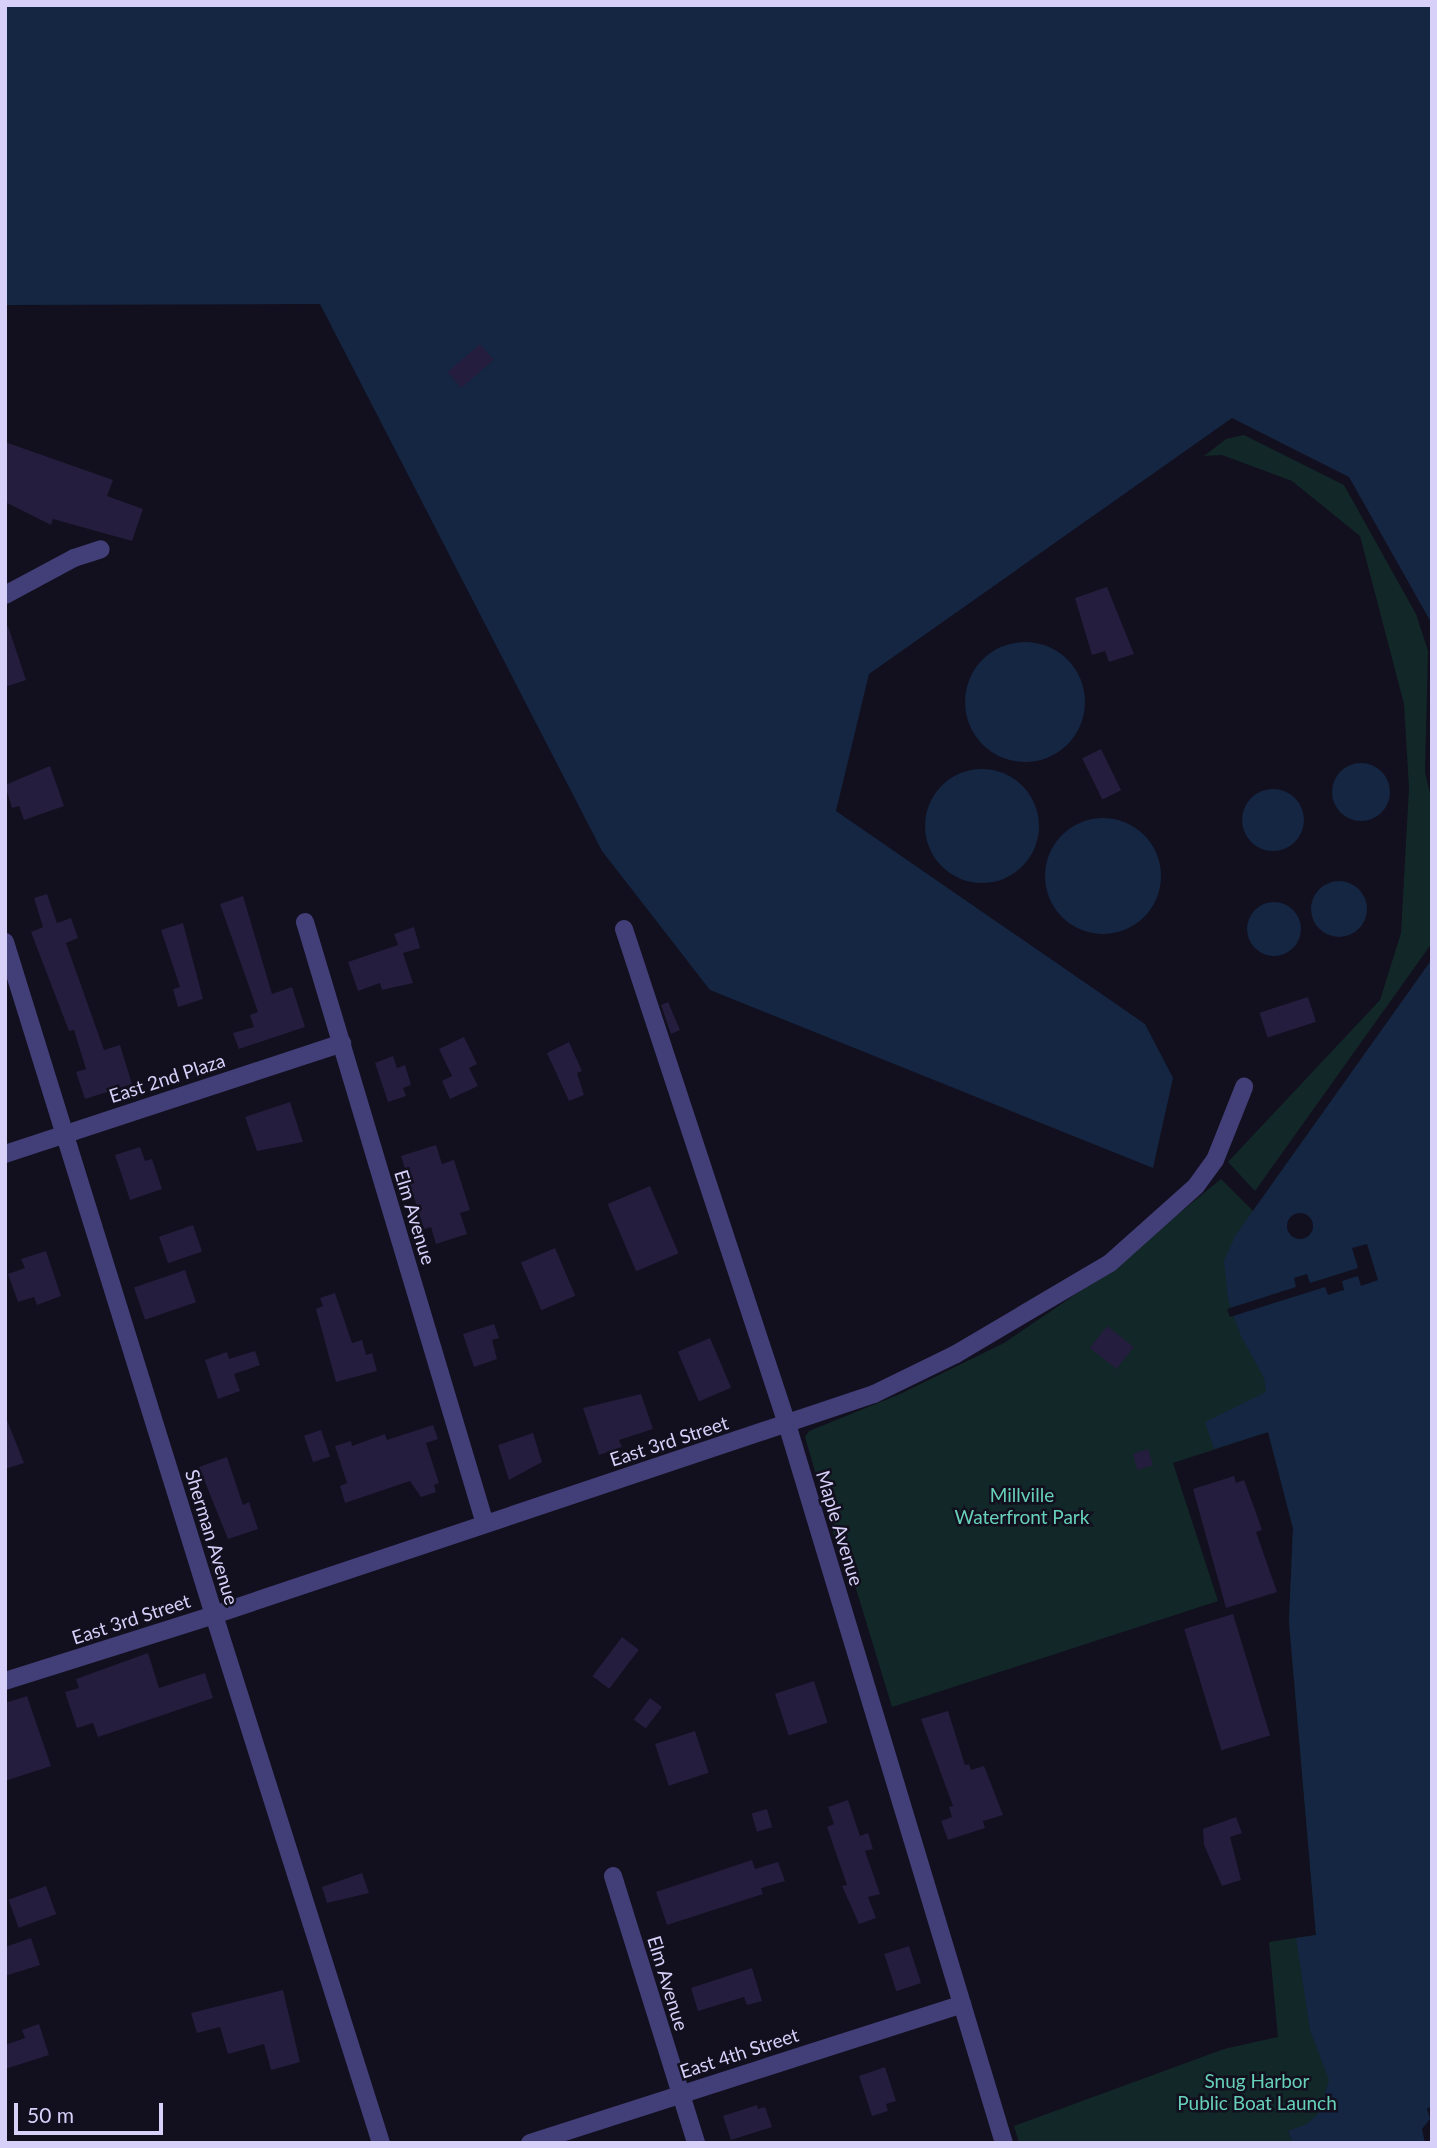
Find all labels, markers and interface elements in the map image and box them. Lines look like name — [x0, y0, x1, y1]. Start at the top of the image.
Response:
street label: East 2nd Plaza — [106, 1049, 228, 1107]
street label: Elm Avenue — [390, 1166, 440, 1268]
street label: East 3rd Street — [607, 1411, 731, 1471]
street label: Sherman Avenue — [180, 1466, 244, 1608]
street label: Maple Avenue — [812, 1467, 868, 1589]
park label: Millville Waterfront Park — [955, 1484, 1089, 1528]
street label: East 3rd Street — [69, 1589, 193, 1649]
street label: Elm Avenue — [643, 1932, 693, 2034]
street label: East 4th Street — [677, 2023, 801, 2083]
park label: Snug Harbor Public Boat Launch — [1177, 2070, 1337, 2114]
scale bar — [18, 2088, 166, 2132]
text: 50 m — [27, 2102, 74, 2127]

